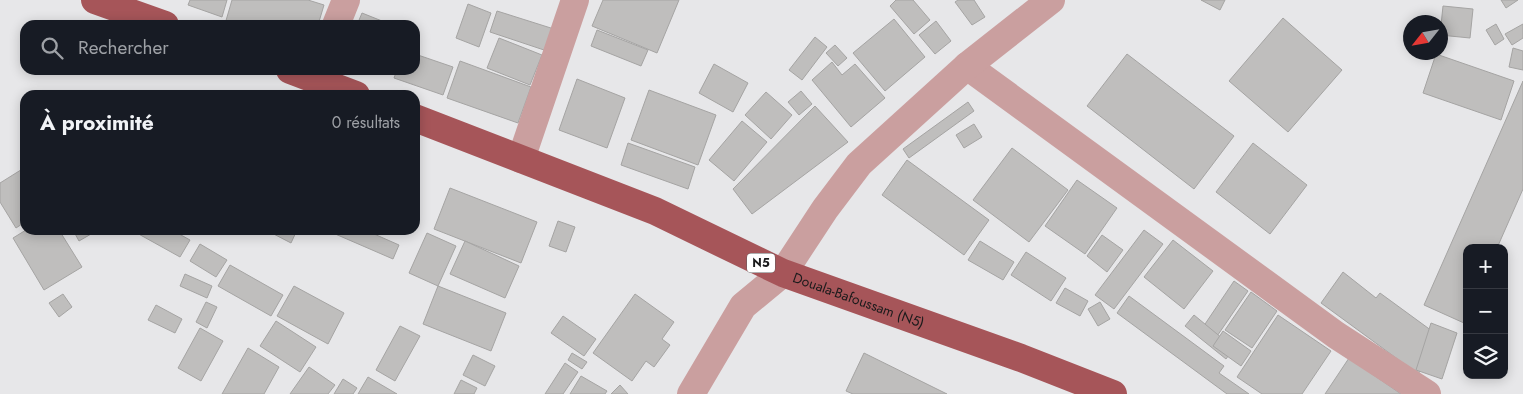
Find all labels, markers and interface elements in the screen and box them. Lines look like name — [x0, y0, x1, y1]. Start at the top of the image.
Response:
north arrow — [1403, 15, 1448, 60]
search box — [20, 20, 420, 75]
icon: search — [38, 34, 66, 62]
text: Rechercher — [78, 34, 169, 61]
text: À proximité — [40, 108, 154, 138]
text: 0 résultats — [332, 111, 400, 134]
map controls — [1463, 244, 1508, 379]
button: + — [1463, 244, 1508, 289]
road number: N5 — [747, 254, 775, 272]
street label: Douala-Bafoussam (N5) — [790, 267, 927, 333]
button: − — [1463, 289, 1508, 334]
button: layers — [1463, 334, 1508, 379]

